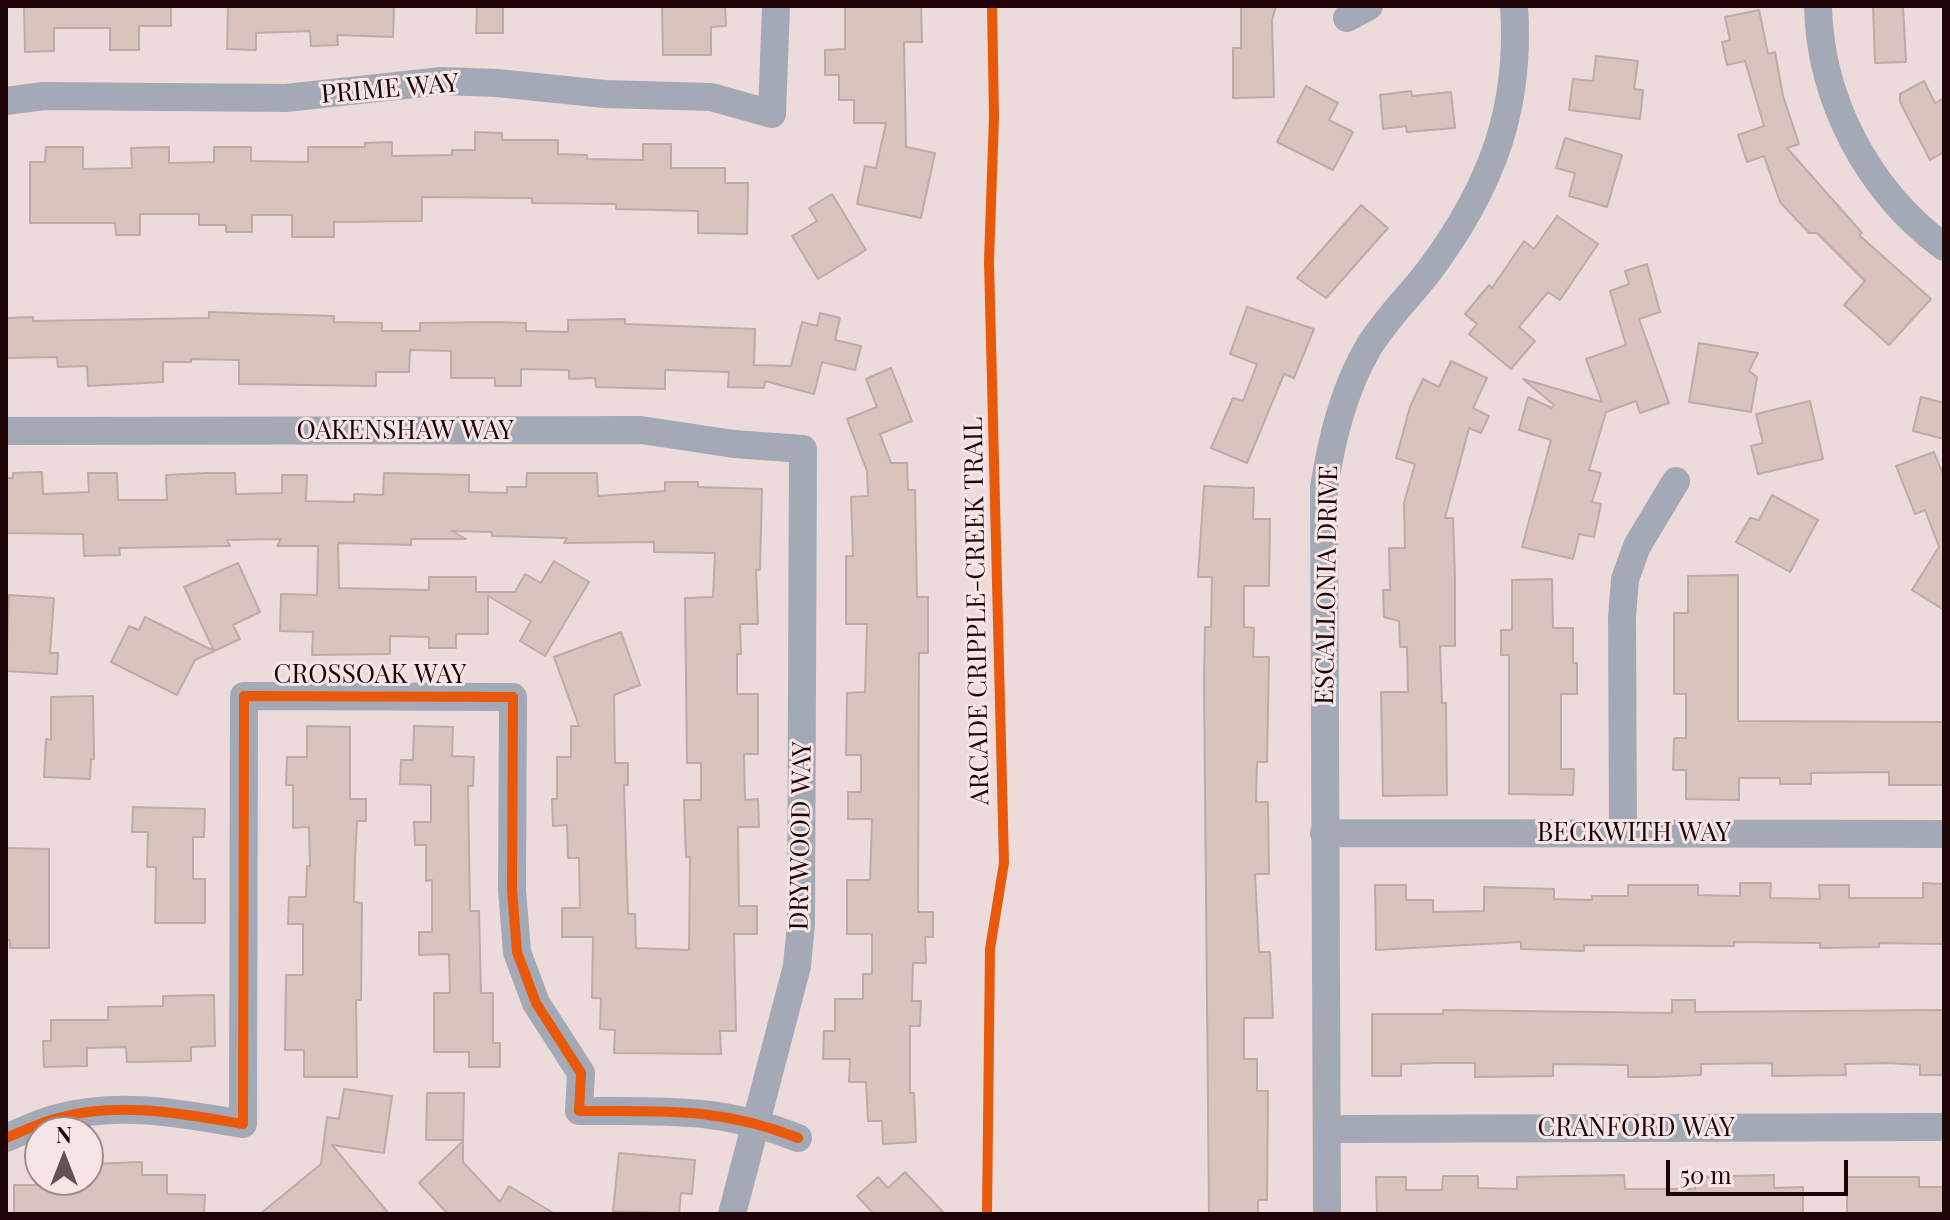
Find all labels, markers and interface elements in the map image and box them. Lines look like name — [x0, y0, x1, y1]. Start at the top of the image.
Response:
street label: PRIME WAY — [320, 67, 460, 111]
street label: OAKENSHAW WAY — [296, 415, 514, 447]
street label: ARCADE CRIPPLE-CREEK TRAIL — [958, 417, 996, 805]
street label: ESCALLONIA DRIVE — [1309, 465, 1345, 705]
street label: CROSSOAK WAY — [274, 659, 466, 691]
street label: DRYWOOD WAY — [784, 741, 818, 931]
street label: BECKWITH WAY — [1537, 817, 1731, 849]
street label: CRANFORD WAY — [1537, 1112, 1735, 1144]
north arrow — [24, 1116, 104, 1196]
text: N — [56, 1119, 72, 1149]
scale bar — [1670, 1144, 1852, 1194]
text: 50 m — [1680, 1158, 1732, 1190]

